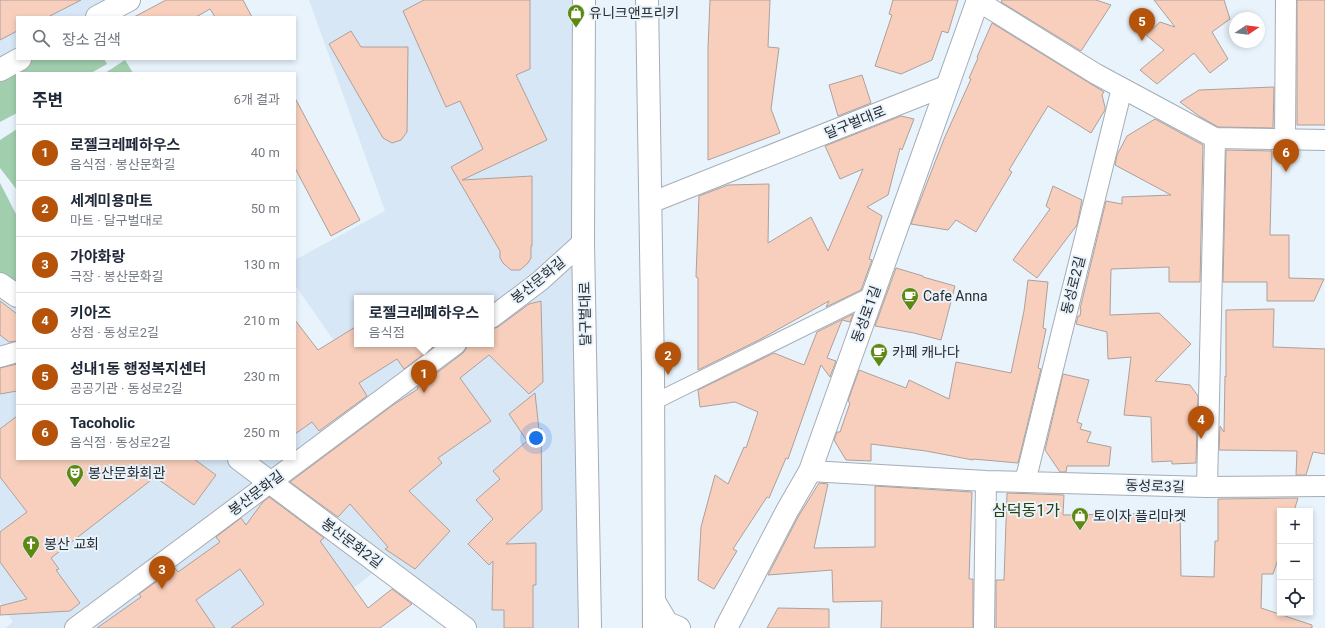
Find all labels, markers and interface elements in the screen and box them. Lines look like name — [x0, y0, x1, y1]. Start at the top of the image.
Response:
shop icon: 유니크앤프리키 — [566, 3, 586, 28]
place label: 유니크앤프리키 — [589, 5, 679, 21]
pin: 5 — [1129, 8, 1155, 41]
north arrow — [1229, 12, 1265, 48]
search box — [16, 16, 296, 60]
icon: search — [30, 27, 52, 49]
text: 장소 검색 — [62, 31, 121, 49]
text: 주변 — [32, 90, 63, 110]
text: 6개 결과 — [234, 92, 280, 107]
street label: 달구벌대로 — [822, 102, 888, 141]
text: 로젤크레페하우스 — [70, 136, 180, 154]
pin: 6 — [1273, 139, 1299, 172]
text: 1 — [41, 145, 49, 160]
text: 40 m — [251, 145, 280, 160]
text: 음식점 · 봉산문화길 — [70, 157, 176, 172]
text: 세계미용마트 — [70, 192, 153, 210]
text: 2 — [41, 201, 49, 216]
text: 50 m — [251, 201, 280, 216]
text: 마트 · 달구벌대로 — [70, 213, 164, 228]
text: 가야화랑 — [70, 248, 125, 266]
street label: 봉산문화길 — [508, 254, 568, 306]
street label: 동성로2길 — [1058, 254, 1088, 316]
text: 3 — [41, 257, 49, 272]
text: 130 m — [243, 257, 280, 272]
text: 극장 · 봉산문화길 — [70, 269, 164, 284]
street label: 달구벌대로 — [576, 282, 594, 346]
street label: 동성로1길 — [848, 283, 884, 345]
cafe icon: Cafe Anna — [900, 286, 920, 311]
place label: Cafe Anna — [923, 288, 988, 304]
popup — [354, 295, 494, 347]
text: 키아즈 — [70, 304, 111, 322]
text: 로젤크레페하우스 — [369, 304, 479, 322]
text: 4 — [41, 313, 49, 328]
text: 210 m — [243, 313, 280, 328]
text: 상점 · 동성로2길 — [70, 325, 159, 340]
text: 음식점 — [369, 325, 405, 340]
pin: 2 — [655, 342, 681, 375]
cafe icon: 카페 캐나다 — [869, 342, 889, 367]
place label: 카페 캐나다 — [892, 344, 960, 360]
text: 성내1동 행정복지센터 — [70, 360, 207, 378]
pin: 1 — [411, 360, 437, 393]
text: 5 — [41, 369, 49, 384]
text: 230 m — [243, 369, 280, 384]
text: 공공기관 · 동성로2길 — [70, 381, 183, 396]
pin: 4 — [1188, 406, 1214, 439]
text: Tacoholic — [70, 414, 135, 432]
text: 6 — [41, 425, 49, 440]
text: 250 m — [243, 425, 280, 440]
your location — [526, 428, 546, 448]
text: 음식점 · 동성로2길 — [70, 435, 171, 450]
theatre icon: 봉산문화회관 — [65, 463, 85, 488]
place label: 봉산문화회관 — [88, 465, 165, 481]
street label: 봉산문화길 — [225, 467, 287, 519]
street label: 동성로3길 — [1125, 477, 1185, 495]
district label: 삼덕동1가 — [992, 501, 1060, 520]
shop icon: 토이자 플리마켓 — [1070, 506, 1090, 531]
place label: 토이자 플리마켓 — [1093, 508, 1187, 524]
map controls — [1277, 508, 1313, 616]
button: + — [1277, 508, 1313, 544]
street label: 봉산문화2길 — [318, 515, 386, 571]
church icon: 봉산 교회 — [21, 534, 41, 559]
place label: 봉산 교회 — [44, 536, 99, 552]
button: − — [1277, 544, 1313, 580]
pin: 3 — [149, 556, 175, 589]
button: locate — [1277, 580, 1313, 616]

